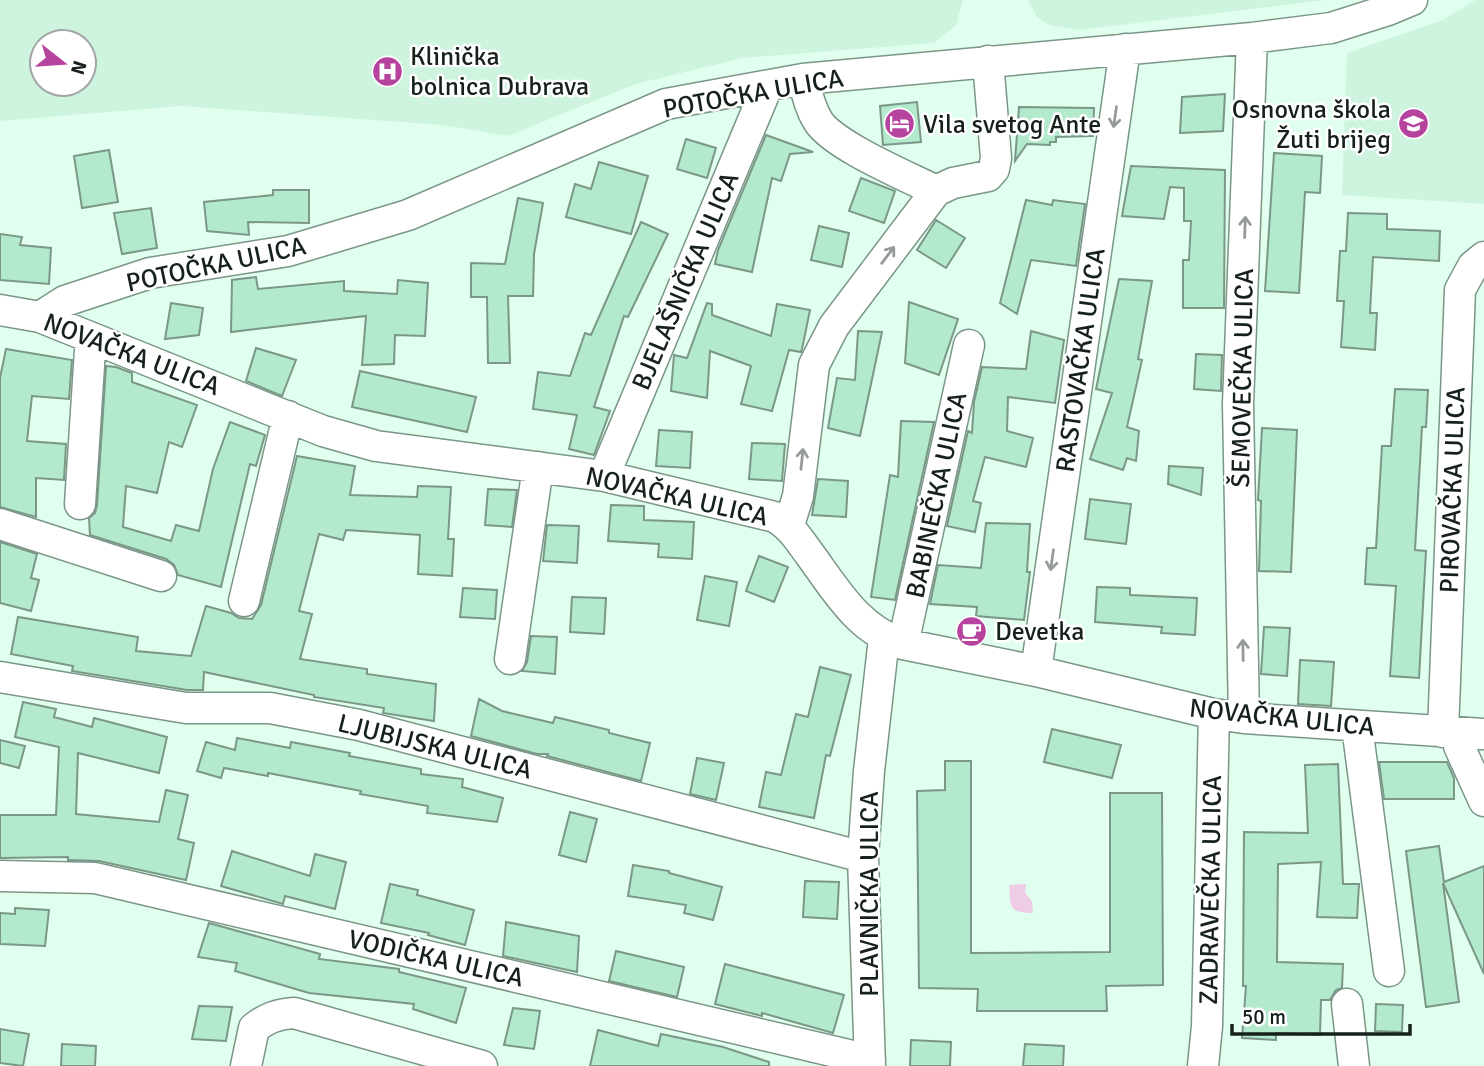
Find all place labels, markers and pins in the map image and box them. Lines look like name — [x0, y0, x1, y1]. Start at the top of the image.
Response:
place label: Klinička bolnica Dubrava — [410, 41, 589, 103]
hospital icon: Klinička bolnica Dubrava — [370, 54, 404, 88]
place label: Osnovna škola Žuti brijeg — [1232, 94, 1391, 156]
hotel icon: Vila svetog Ante — [883, 107, 917, 141]
school or university icon: Osnovna škola Žuti brijeg — [1397, 107, 1431, 141]
place label: Vila svetog Ante — [923, 109, 1101, 141]
cafe icon: Devetka — [955, 614, 989, 648]
place label: Devetka — [995, 616, 1084, 648]

